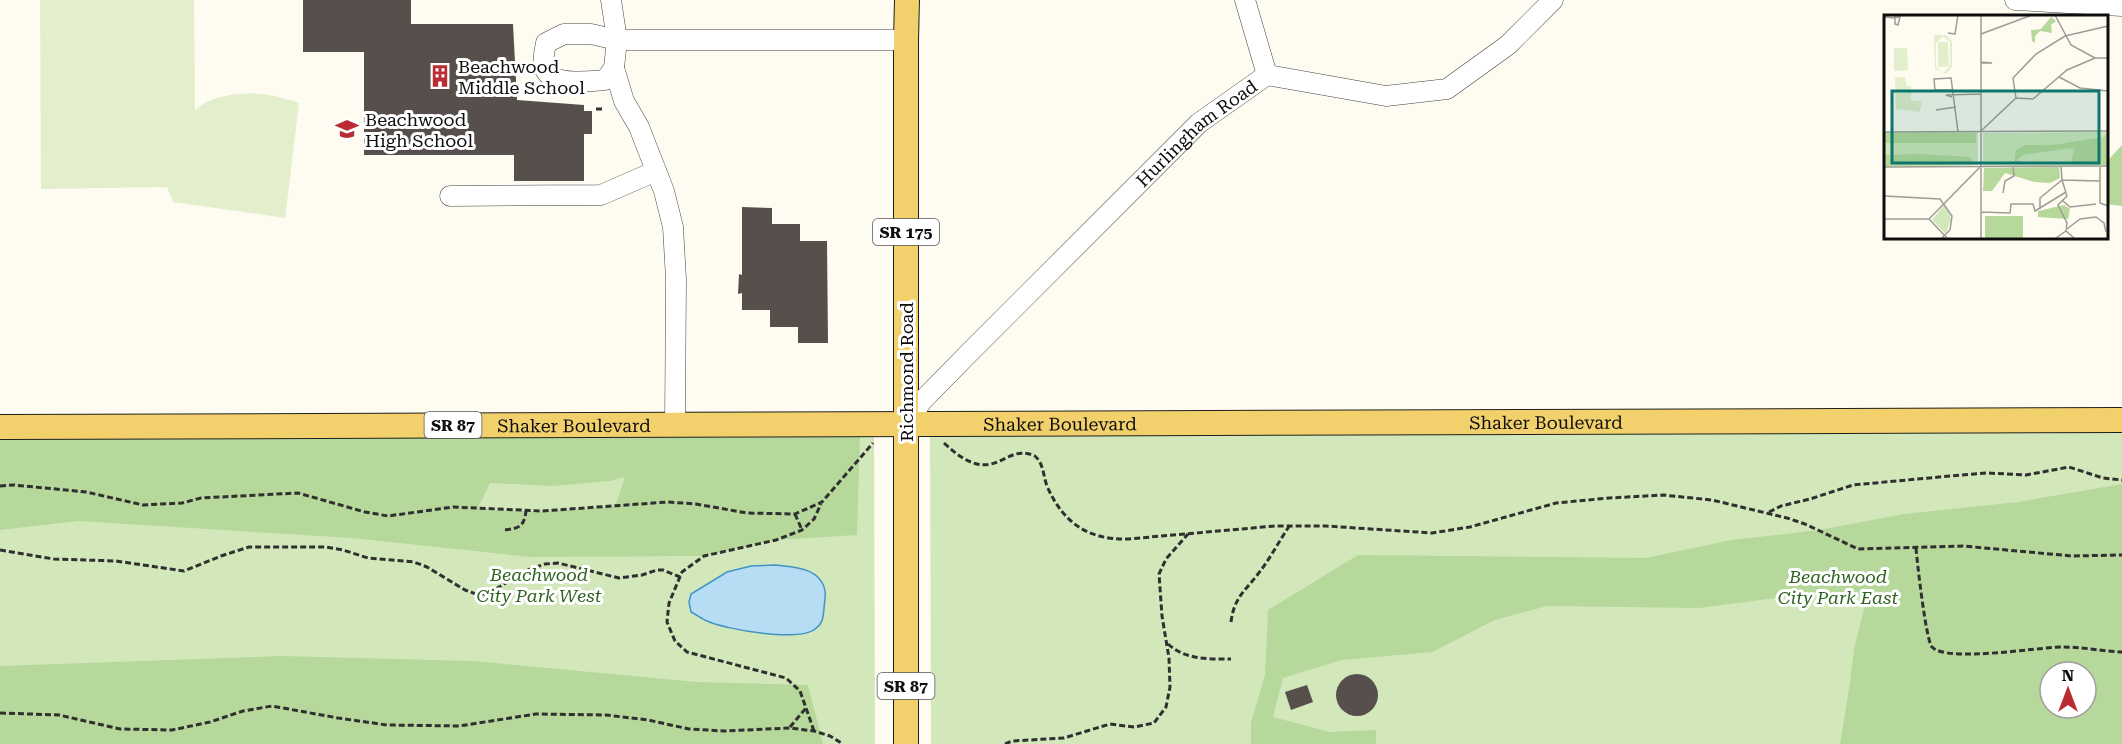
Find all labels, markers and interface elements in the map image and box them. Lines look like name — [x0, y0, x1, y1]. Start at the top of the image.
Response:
inset map — [1884, 15, 2107, 238]
place label: Beachwood Middle School — [458, 56, 585, 98]
building icon: Beachwood Middle School — [427, 63, 453, 89]
street label: Hurlingham Road — [1131, 75, 1261, 191]
place label: Beachwood High School — [365, 109, 473, 151]
school or university icon: Beachwood High School — [334, 116, 360, 142]
road number: SR 175 — [873, 219, 939, 245]
street label: Richmond Road — [896, 302, 917, 442]
street label: Shaker Boulevard — [1469, 411, 1623, 433]
road number: SR 87 — [424, 412, 482, 438]
street label: Shaker Boulevard — [983, 413, 1137, 434]
street label: Shaker Boulevard — [497, 414, 651, 436]
park label: Beachwood City Park West — [477, 564, 602, 606]
park label: Beachwood City Park East — [1778, 566, 1898, 608]
north arrow — [2038, 660, 2098, 720]
text: N — [2062, 666, 2074, 685]
road number: SR 87 — [878, 673, 934, 699]

